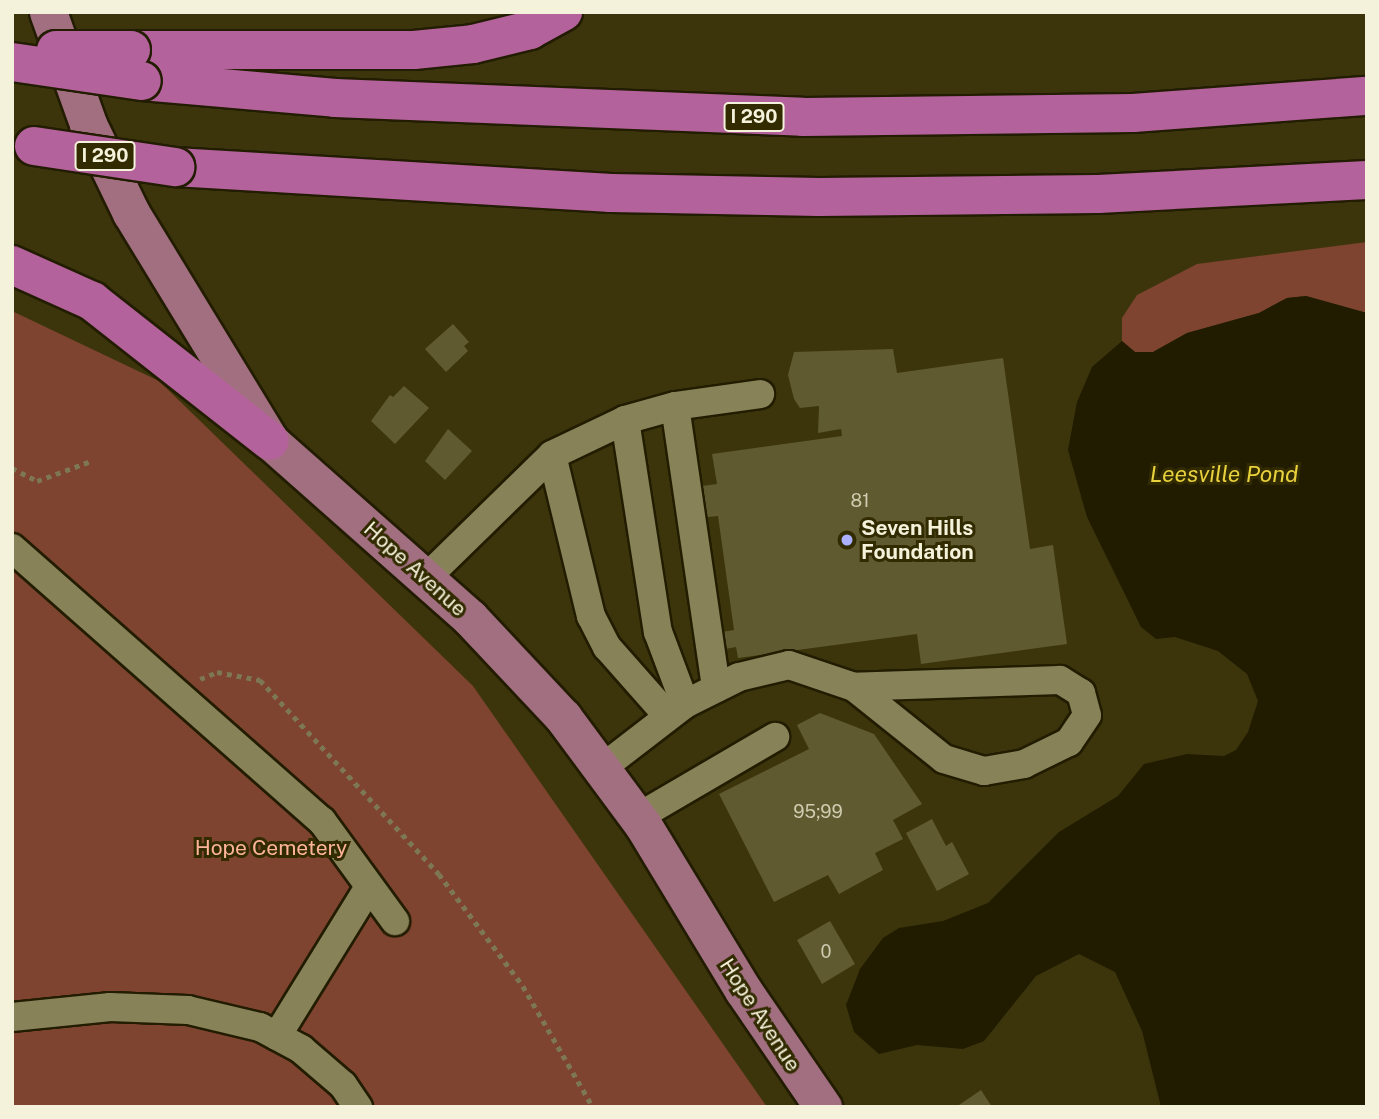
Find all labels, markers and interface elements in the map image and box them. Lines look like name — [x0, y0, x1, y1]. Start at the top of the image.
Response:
road number: I 290 — [722, 102, 786, 132]
road number: I 290 — [74, 140, 136, 172]
water label: Leesville Pond — [1150, 460, 1298, 488]
house number: 81 — [851, 490, 869, 512]
place label: Seven Hills Foundation — [861, 515, 974, 565]
street label: Hope Avenue — [358, 516, 472, 622]
marker: Seven Hills Foundation — [839, 532, 855, 548]
house number: 95;99 — [793, 801, 843, 823]
park label: Hope Cemetery — [195, 835, 347, 861]
house number: 0 — [820, 941, 832, 963]
street label: Hope Avenue — [714, 954, 806, 1076]

